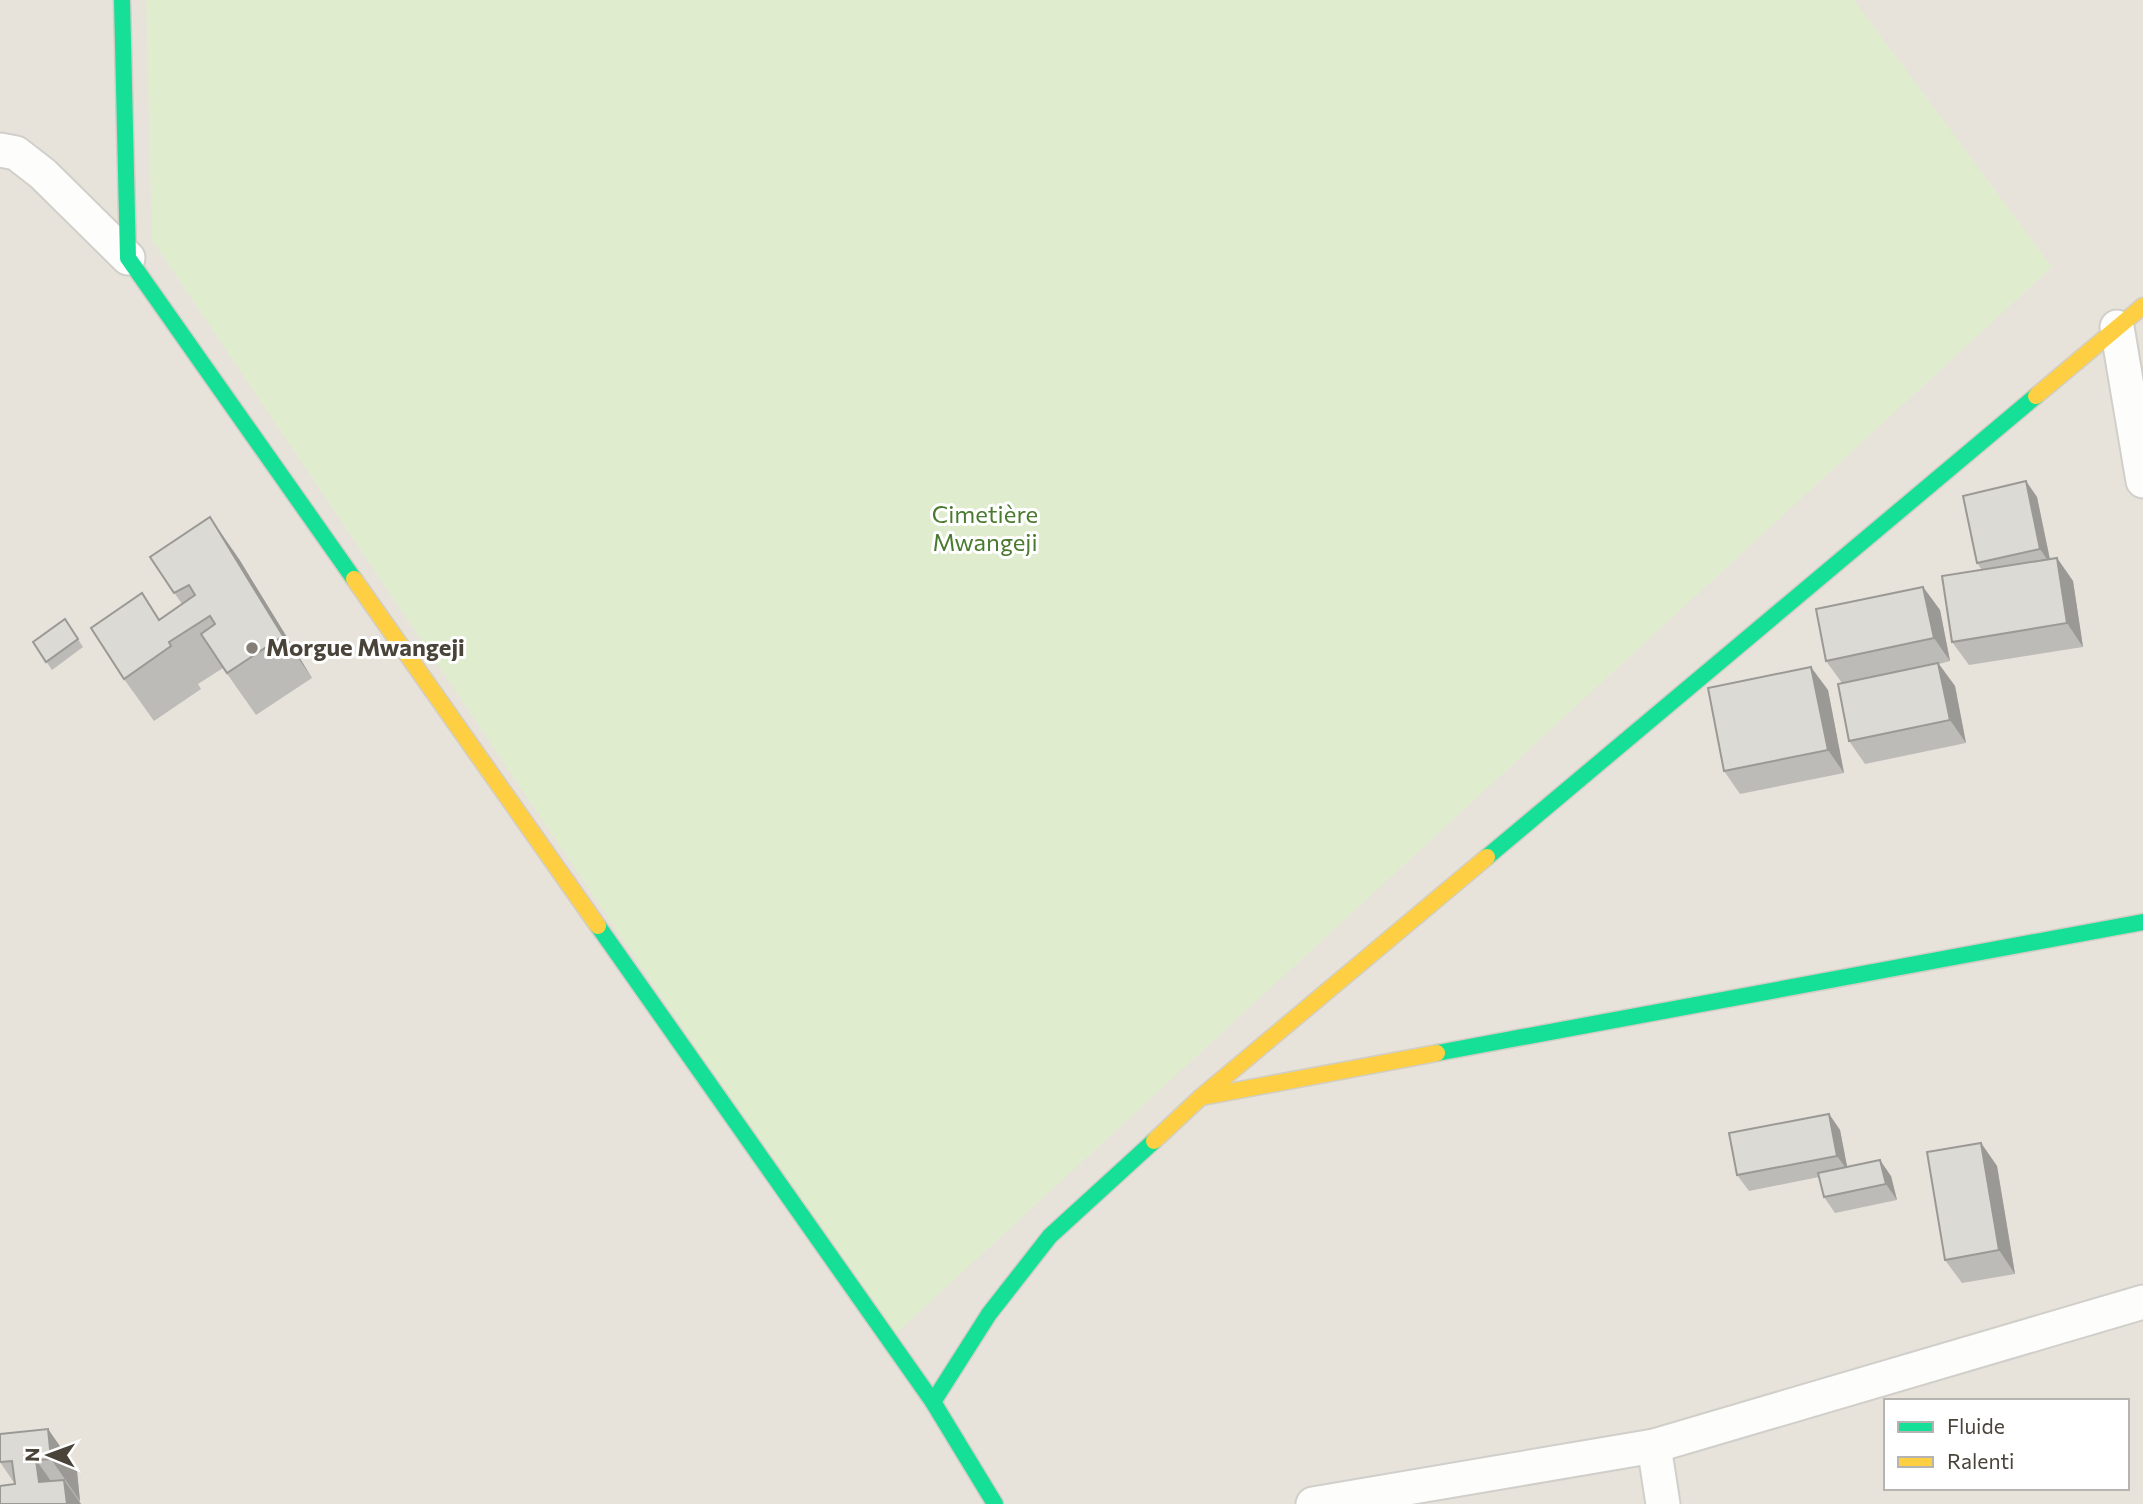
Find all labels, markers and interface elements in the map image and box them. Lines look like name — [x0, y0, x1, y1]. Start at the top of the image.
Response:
park label: Cimetière Mwangeji — [932, 499, 1038, 556]
place label: Morgue Mwangeji — [266, 632, 465, 661]
marker: Morgue Mwangeji — [244, 640, 260, 656]
legend — [1884, 1399, 2129, 1490]
text: Fluide — [1947, 1413, 2005, 1438]
north arrow — [14, 1420, 84, 1490]
text: N — [20, 1447, 43, 1462]
text: Ralenti — [1947, 1448, 2014, 1473]

